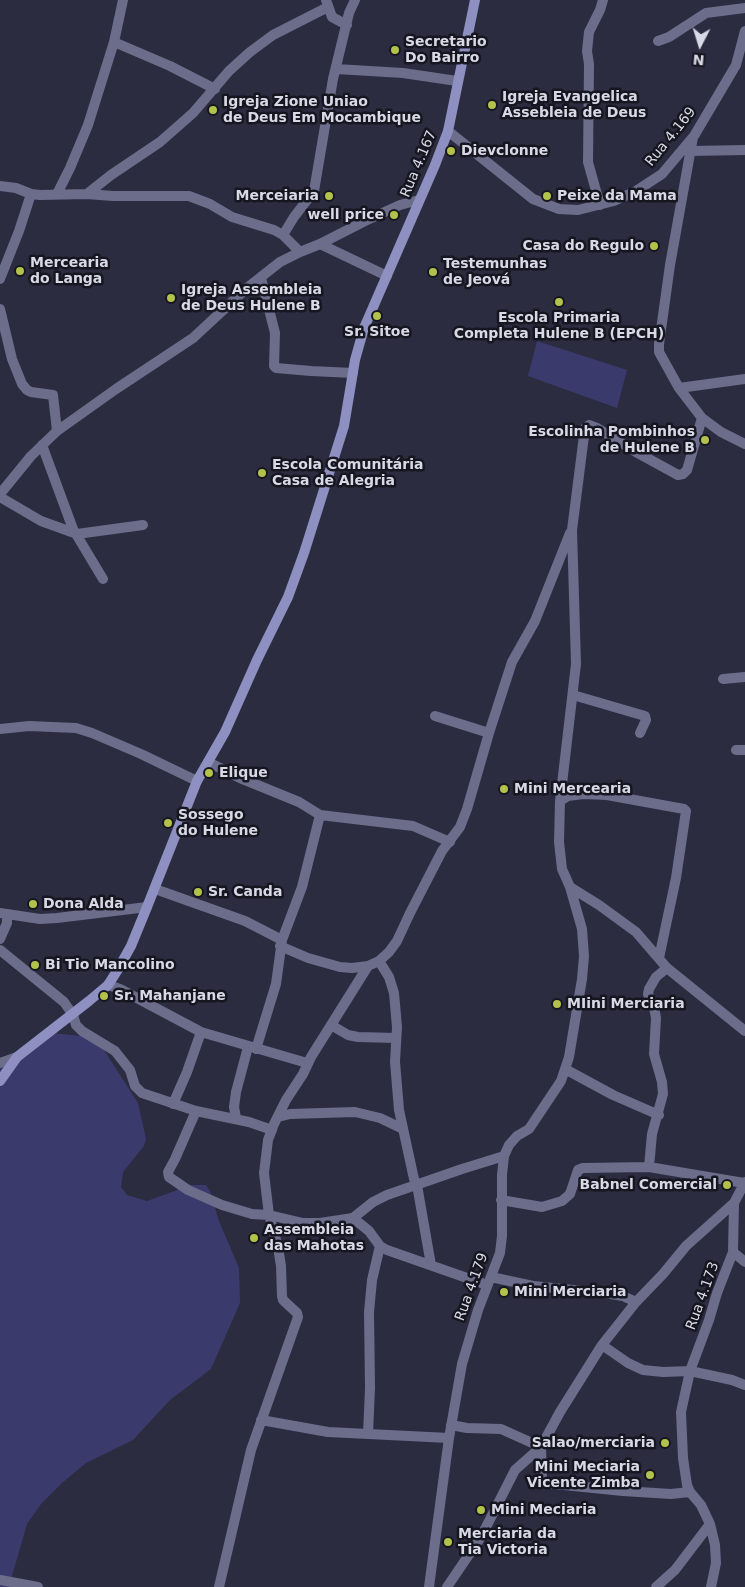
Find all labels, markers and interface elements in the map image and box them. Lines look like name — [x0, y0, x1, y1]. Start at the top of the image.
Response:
north arrow — [675, 20, 725, 70]
place label: Secretario Do Bairro — [405, 34, 487, 66]
marker: Secretario Do Bairro — [389, 44, 401, 56]
text: N — [692, 51, 705, 68]
place label: Igreja Evangelica Assebleia de Deus — [502, 89, 646, 121]
place label: Igreja Zione Uniao de Deus Em Mocambique — [223, 94, 421, 126]
marker: Igreja Evangelica Assebleia de Deus — [486, 99, 498, 111]
marker: Igreja Zione Uniao de Deus Em Mocambique — [207, 104, 219, 116]
street label: Rua 4.169 — [642, 104, 700, 170]
street label: Rua 4.167 — [397, 128, 441, 200]
place label: Dievclonne — [461, 143, 548, 159]
marker: Dievclonne — [445, 145, 457, 157]
place label: Merceiaria — [235, 188, 319, 204]
place label: Peixe da Mama — [557, 188, 677, 204]
marker: Merceiaria — [323, 190, 335, 202]
marker: Peixe da Mama — [541, 190, 553, 202]
place label: well price — [308, 207, 384, 223]
marker: well price — [388, 209, 400, 221]
place label: Casa do Regulo — [522, 238, 644, 254]
marker: Casa do Regulo — [648, 240, 660, 252]
place label: Mercearia do Langa — [30, 255, 109, 288]
place label: Testemunhas de Jeová — [443, 256, 547, 288]
marker: Mercearia do Langa — [14, 265, 26, 277]
marker: Testemunhas de Jeová — [427, 266, 439, 278]
place label: Igreja Assembleia de Deus Hulene B — [181, 282, 322, 314]
marker: Igreja Assembleia de Deus Hulene B — [165, 292, 177, 304]
marker: Escola Primaria Completa Hulene B (EPCH) — [553, 296, 565, 308]
marker: Sr. Sitoe — [371, 310, 383, 322]
place label: Escola Primaria Completa Hulene B (EPCH) — [454, 310, 664, 342]
place label: Sr. Sitoe — [344, 324, 410, 340]
place label: Escolinha Pombinhos de Hulene B — [528, 424, 695, 457]
marker: Escolinha Pombinhos de Hulene B — [699, 434, 711, 446]
place label: Escola Comunitária Casa de Alegria — [272, 457, 423, 490]
marker: Escola Comunitária Casa de Alegria — [256, 467, 268, 479]
place label: Elique — [219, 765, 268, 781]
marker: Elique — [203, 767, 215, 779]
place label: Mini Mercearia — [514, 781, 631, 797]
marker: Mini Mercearia — [498, 783, 510, 795]
place label: Sossego do Hulene — [178, 807, 258, 840]
marker: Sossego do Hulene — [162, 817, 174, 829]
place label: Sr. Canda — [208, 884, 282, 900]
marker: Sr. Canda — [192, 886, 204, 898]
place label: Dona Alda — [43, 896, 124, 912]
marker: Dona Alda — [27, 898, 39, 910]
place label: Bi Tio Mancolino — [45, 957, 175, 973]
marker: Bi Tio Mancolino — [29, 959, 41, 971]
place label: Sr. Mahanjane — [114, 988, 226, 1004]
marker: Sr. Mahanjane — [98, 990, 110, 1002]
place label: MIini Merciaria — [567, 996, 685, 1012]
marker: MIini Merciaria — [551, 998, 563, 1010]
place label: Babnel Comercial — [580, 1177, 717, 1193]
marker: Babnel Comercial — [721, 1179, 733, 1191]
place label: Assembleia das Mahotas — [264, 1222, 364, 1254]
marker: Assembleia das Mahotas — [248, 1232, 260, 1244]
street label: Rua 4.179 — [452, 1251, 492, 1323]
street label: Rua 4.173 — [683, 1260, 723, 1332]
place label: Mini Merciaria — [514, 1284, 626, 1300]
marker: Mini Merciaria — [498, 1286, 510, 1298]
place label: Salao/merciaria — [532, 1435, 655, 1451]
marker: Salao/merciaria — [659, 1437, 671, 1449]
place label: Mini Meciaria Vicente Zimba — [527, 1459, 640, 1491]
marker: Mini Meciaria Vicente Zimba — [644, 1469, 656, 1481]
place label: Mini Meciaria — [491, 1502, 596, 1518]
marker: Mini Meciaria — [475, 1504, 487, 1516]
place label: Merciaria da Tia Victoria — [458, 1526, 556, 1558]
marker: Merciaria da Tia Victoria — [442, 1536, 454, 1548]

